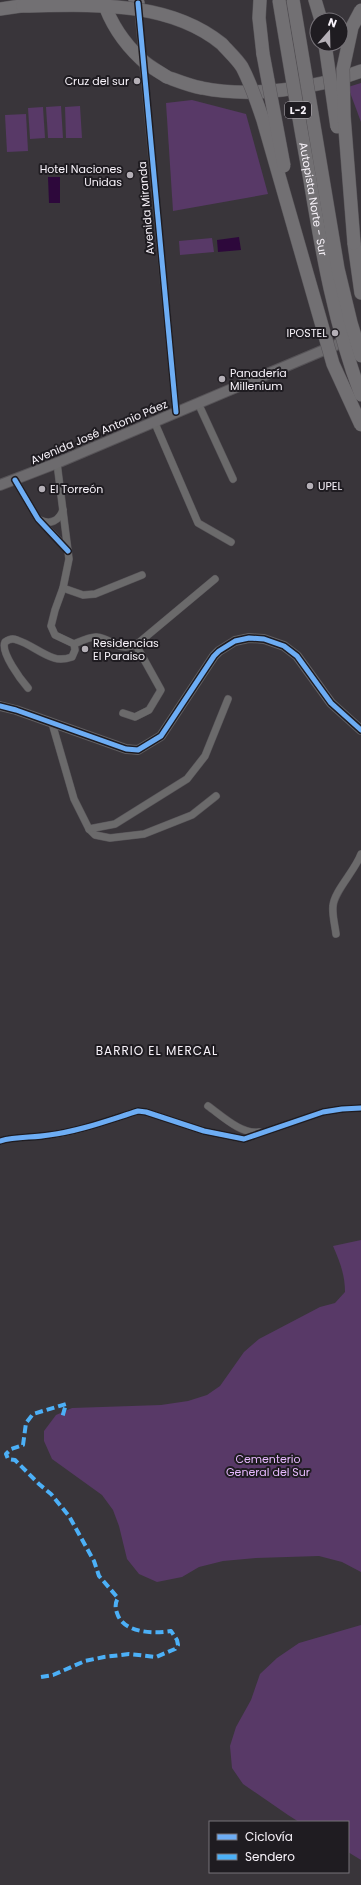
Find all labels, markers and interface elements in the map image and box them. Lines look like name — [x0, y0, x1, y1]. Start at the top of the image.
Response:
north arrow — [309, 12, 349, 52]
text: N — [326, 14, 339, 32]
place label: Cruz del sur — [65, 73, 129, 89]
marker: Cruz del sur — [132, 76, 142, 86]
road number: L-2 — [285, 102, 311, 118]
street label: Autopista Norte - Sur — [295, 141, 331, 257]
place label: Hotel Naciones Unidas — [40, 161, 122, 190]
street label: Avenida Miranda — [134, 161, 158, 255]
marker: Hotel Naciones Unidas — [125, 170, 135, 180]
place label: IPOSTEL — [286, 325, 327, 341]
marker: IPOSTEL — [330, 328, 340, 338]
place label: Panadería Millenium — [230, 365, 287, 394]
marker: Panadería Millenium — [217, 374, 227, 384]
street label: Avenida José Antonio Páez — [28, 396, 170, 468]
place label: UPEL — [318, 478, 342, 494]
place label: El Torreón — [50, 481, 103, 497]
marker: UPEL — [305, 481, 315, 491]
marker: El Torreón — [37, 484, 47, 494]
place label: Residencias El Paraiso — [93, 635, 159, 664]
marker: Residencias El Paraiso — [80, 644, 90, 654]
district label: BARRIO EL MERCAL — [96, 1042, 218, 1059]
park label: Cementerio General del Sur — [226, 1451, 310, 1480]
legend — [209, 1821, 349, 1873]
text: Ciclovía — [245, 1828, 293, 1845]
text: Sendero — [245, 1848, 295, 1865]

